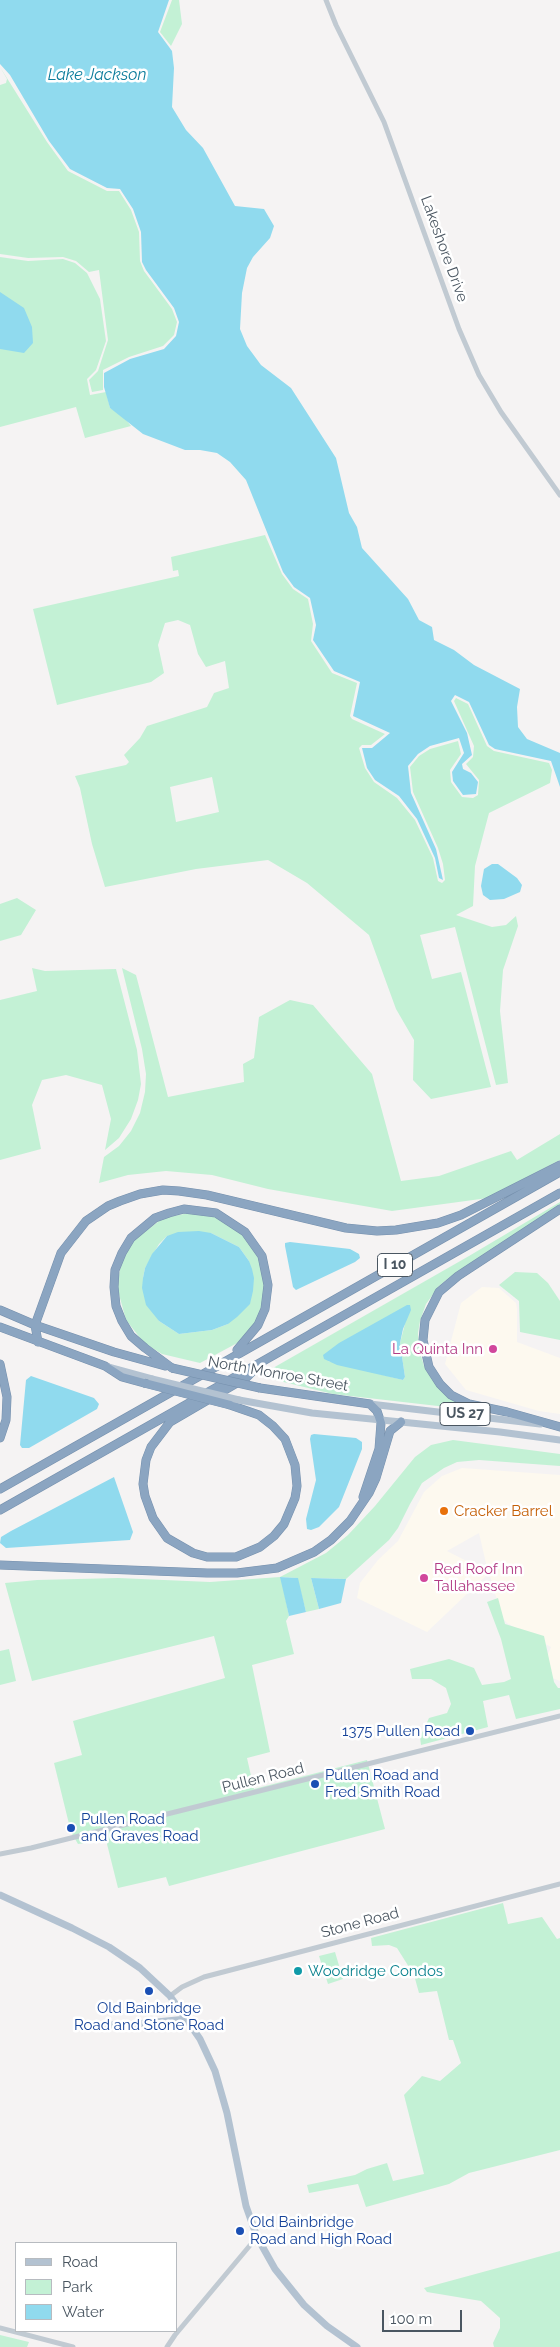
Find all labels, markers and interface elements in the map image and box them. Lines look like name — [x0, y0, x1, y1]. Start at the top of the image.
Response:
water label: Lake Jackson — [48, 65, 146, 85]
street label: Lakeshore Drive — [416, 193, 472, 305]
road number: I 10 — [378, 1254, 412, 1276]
place label: La Quinta Inn — [392, 1340, 483, 1358]
marker: La Quinta Inn — [487, 1343, 499, 1355]
street label: North Monroe Street — [206, 1353, 350, 1395]
road number: US 27 — [440, 1402, 490, 1426]
place label: Cracker Barrel — [454, 1502, 553, 1520]
marker: Cracker Barrel — [438, 1505, 450, 1517]
place label: Red Roof Inn Tallahassee — [434, 1560, 523, 1595]
marker: Red Roof Inn Tallahassee — [418, 1572, 430, 1584]
place label: 1375 Pullen Road — [342, 1722, 460, 1740]
marker: 1375 Pullen Road — [464, 1725, 476, 1737]
street label: Pullen Road — [220, 1759, 306, 1797]
place label: Pullen Road and Fred Smith Road — [325, 1766, 440, 1801]
marker: Pullen Road and Fred Smith Road — [309, 1778, 321, 1790]
place label: Pullen Road and Graves Road — [81, 1810, 199, 1845]
marker: Pullen Road and Graves Road — [65, 1822, 77, 1834]
street label: Stone Road — [319, 1904, 401, 1942]
place label: Woodridge Condos — [308, 1962, 443, 1980]
marker: Woodridge Condos — [292, 1965, 304, 1977]
marker: Old Bainbridge Road and Stone Road — [143, 1985, 155, 1997]
place label: Old Bainbridge Road and Stone Road — [74, 1999, 224, 2034]
place label: Old Bainbridge Road and High Road — [250, 2213, 392, 2248]
marker: Old Bainbridge Road and High Road — [234, 2225, 246, 2237]
legend — [15, 2242, 178, 2332]
text: Road — [62, 2253, 98, 2271]
text: Park — [62, 2278, 93, 2296]
scale bar — [385, 2300, 465, 2332]
text: Water — [62, 2303, 104, 2321]
text: 100 m — [390, 2310, 432, 2328]

